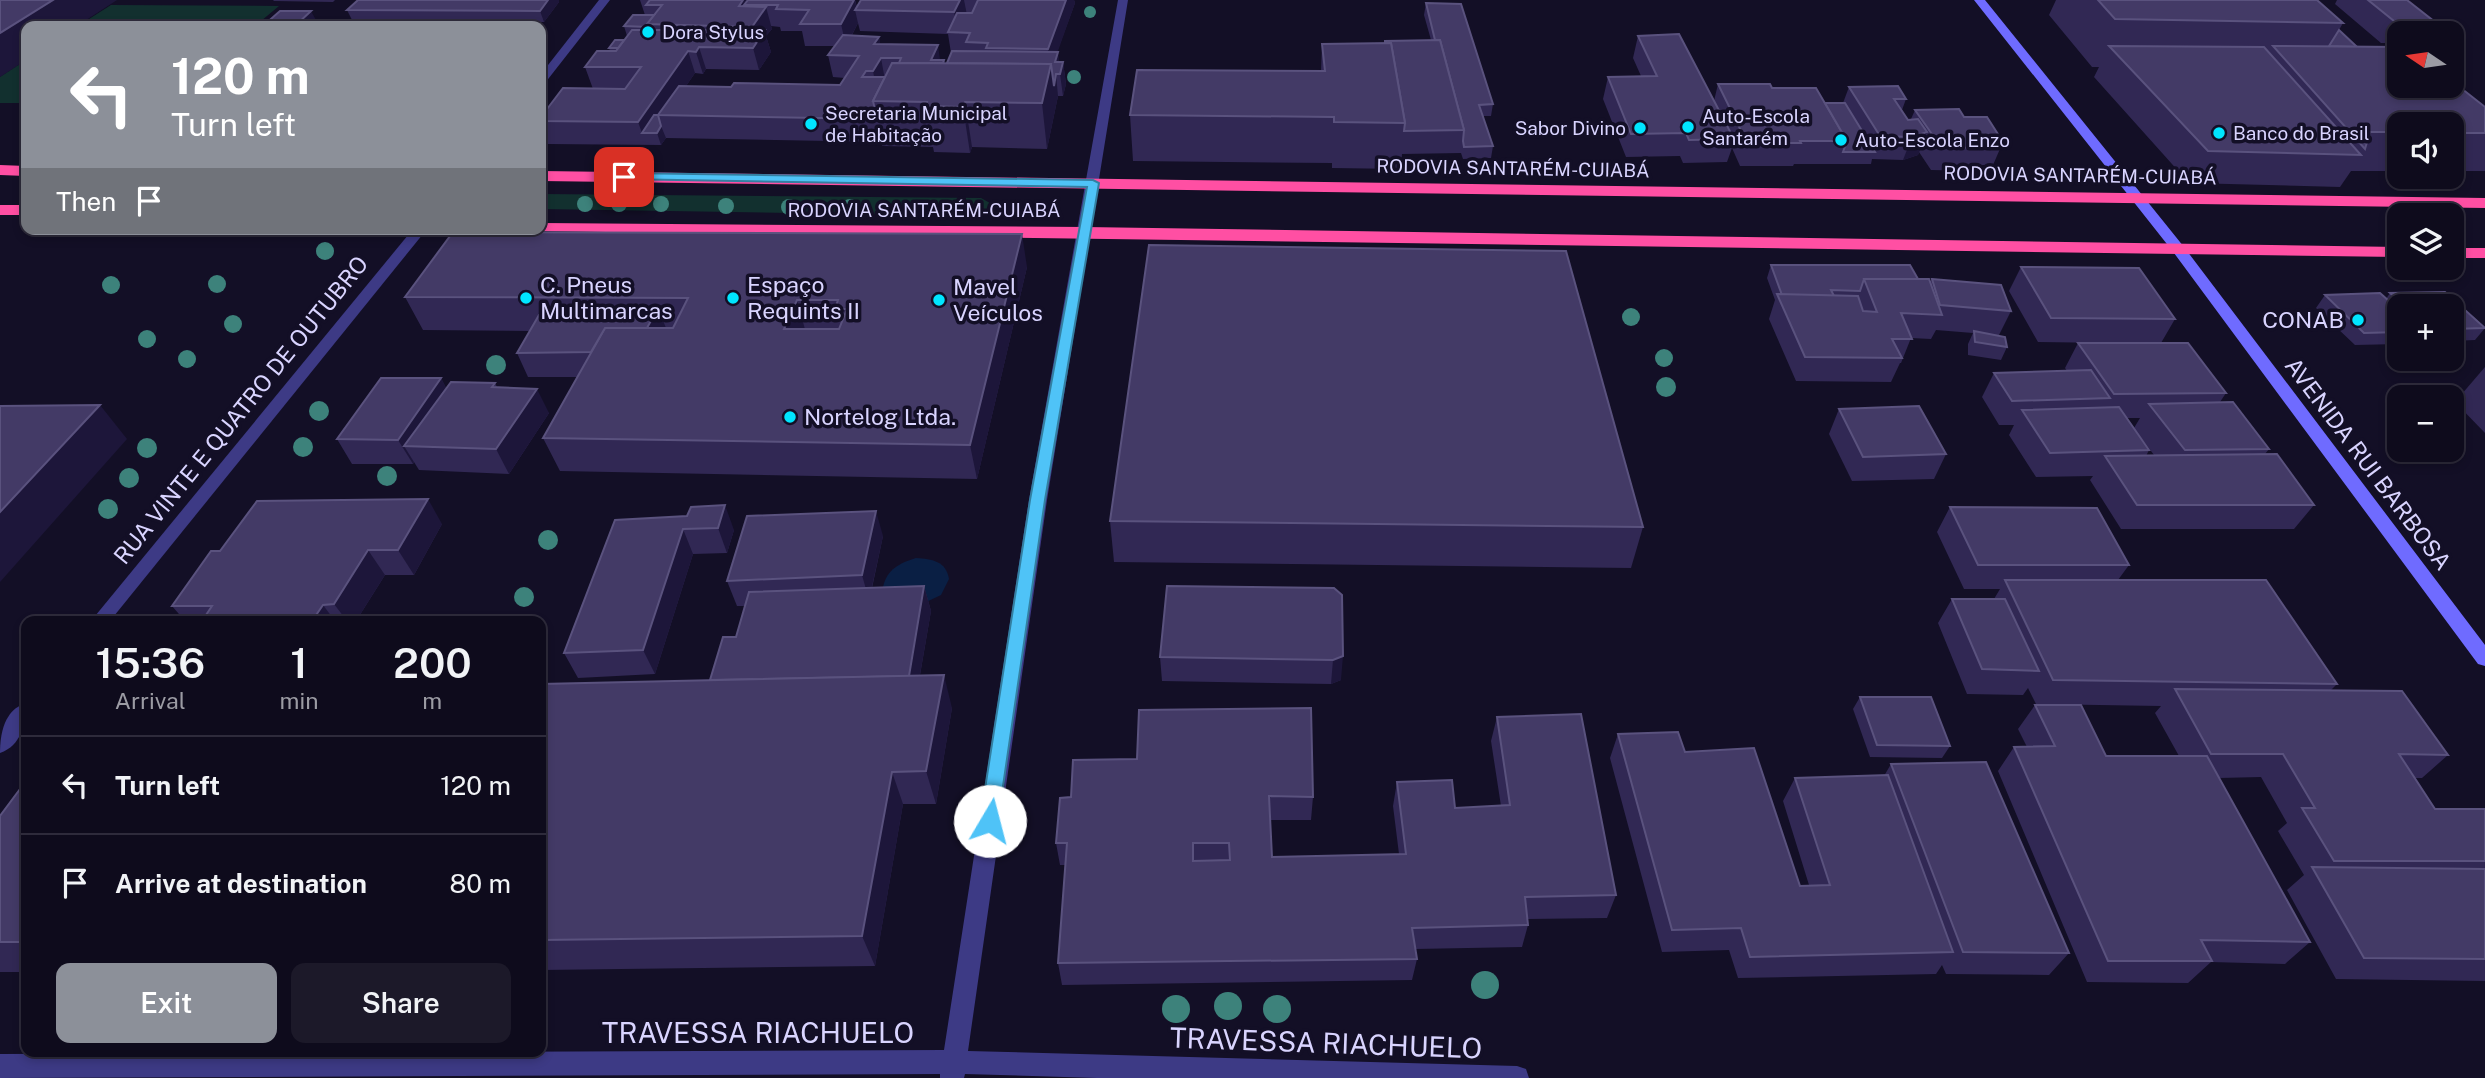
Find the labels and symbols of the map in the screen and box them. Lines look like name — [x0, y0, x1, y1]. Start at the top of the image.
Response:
place label: Dora Stylus — [662, 21, 764, 43]
north arrow — [2387, 21, 2464, 98]
marker: Dora Stylus — [640, 24, 656, 40]
place label: Secretaria Municipal de Habitação — [825, 102, 1008, 146]
place label: Auto-Escola Santarém — [1702, 105, 1810, 149]
marker: Secretaria Municipal de Habitação — [803, 116, 819, 132]
place label: Sabor Divino — [1515, 117, 1626, 139]
marker: Auto-Escola Santarém — [1680, 119, 1696, 135]
marker: Sabor Divino — [1632, 120, 1648, 136]
place label: Banco do Brasil — [2233, 122, 2369, 144]
marker: Banco do Brasil — [2211, 125, 2227, 141]
place label: Auto-Escola Enzo — [1855, 129, 2010, 151]
marker: Auto-Escola Enzo — [1833, 132, 1849, 148]
pin — [594, 147, 654, 207]
street label: RODOVIA SANTARÉM-CUIABÁ — [1376, 155, 1650, 181]
street label: RODOVIA SANTARÉM-CUIABÁ — [1943, 162, 2217, 188]
street label: RODOVIA SANTARÉM-CUIABÁ — [787, 199, 1061, 221]
street label: RUA VINTE E QUATRO DE OUTUBRO — [108, 250, 373, 569]
place label: C. Pneus Multimarcas — [540, 271, 673, 324]
place label: Espaço Requints II — [747, 271, 860, 324]
place label: Mavel Veículos — [953, 273, 1043, 326]
marker: C. Pneus Multimarcas — [518, 290, 534, 306]
marker: Espaço Requints II — [725, 290, 741, 306]
marker: Mavel Veículos — [931, 292, 947, 308]
place label: CONAB — [2262, 306, 2344, 333]
marker: CONAB — [2350, 312, 2366, 328]
street label: AVENIDA RUI BARBOSA — [2280, 352, 2457, 575]
place label: Nortelog Ltda. — [804, 403, 956, 430]
marker: Nortelog Ltda. — [782, 409, 798, 425]
position arrow — [953, 784, 1027, 858]
street label: TRAVESSA RIACHUELO — [602, 1016, 914, 1049]
street label: TRAVESSA RIACHUELO — [1169, 1021, 1483, 1064]

